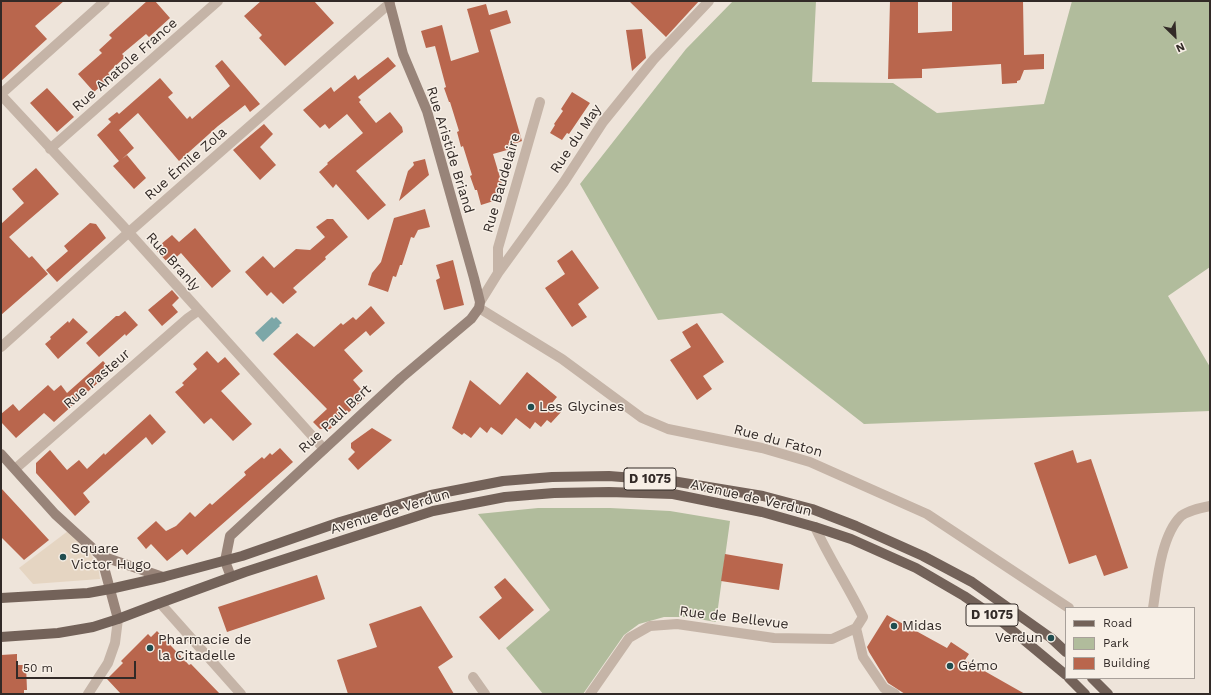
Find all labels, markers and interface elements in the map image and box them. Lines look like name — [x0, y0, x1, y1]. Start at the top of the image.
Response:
street label: Rue Anatole France — [69, 15, 181, 115]
north arrow — [1155, 16, 1195, 56]
text: N — [1174, 40, 1187, 55]
street label: Rue Aristide Briand — [423, 84, 477, 216]
street label: Rue du May — [547, 101, 605, 177]
street label: Rue Émile Zola — [142, 124, 230, 204]
street label: Rue Baudelaire — [480, 131, 524, 235]
street label: Rue Branly — [142, 229, 204, 295]
street label: Rue Pasteur — [60, 346, 134, 412]
street label: Rue Paul Bert — [295, 381, 375, 457]
place label: Les Glycines — [539, 399, 624, 415]
marker: Les Glycines — [526, 402, 536, 412]
street label: Rue du Faton — [732, 421, 824, 461]
road number: D 1075 — [624, 468, 676, 490]
street label: Avenue de Verdun — [689, 476, 813, 520]
street label: Avenue de Verdun — [328, 486, 452, 538]
place label: Square Victor Hugo — [71, 541, 151, 574]
marker: Square Victor Hugo — [58, 552, 68, 562]
street label: Rue de Bellevue — [678, 603, 790, 633]
road number: D 1075 — [966, 604, 1018, 626]
legend — [1065, 607, 1195, 679]
text: Road — [1103, 616, 1132, 630]
place label: Midas — [902, 618, 942, 634]
marker: Midas — [889, 621, 899, 631]
place label: Verdun — [995, 630, 1043, 646]
place label: Pharmacie de la Citadelle — [158, 632, 251, 664]
marker: Verdun — [1046, 633, 1056, 643]
text: Park — [1103, 636, 1129, 650]
marker: Pharmacie de la Citadelle — [145, 643, 155, 653]
scale bar — [18, 653, 138, 679]
text: Building — [1103, 656, 1150, 670]
place label: Gémo — [958, 658, 998, 674]
text: 50 m — [23, 661, 53, 675]
marker: Gémo — [945, 661, 955, 671]

